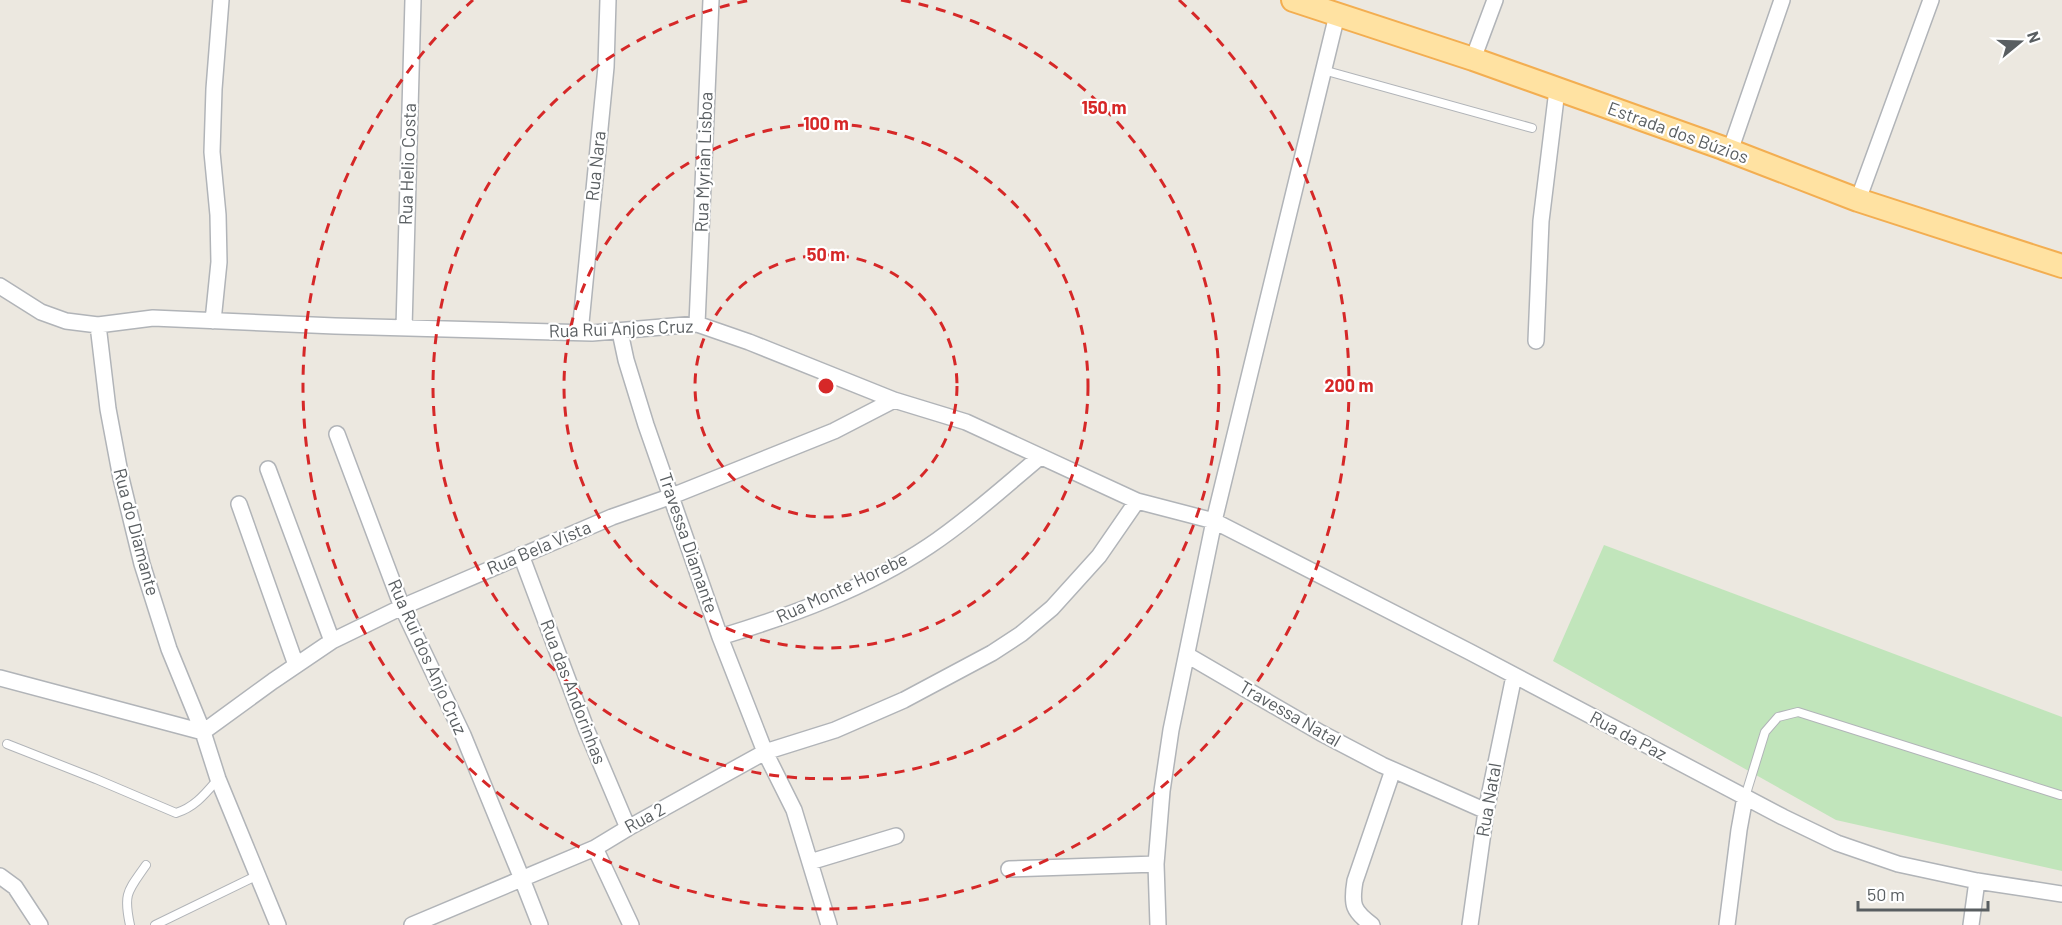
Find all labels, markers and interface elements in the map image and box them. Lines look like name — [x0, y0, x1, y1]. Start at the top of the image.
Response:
north arrow — [1990, 12, 2050, 72]
text: N — [2024, 29, 2045, 45]
street label: Rua Myrian Lisboa — [690, 91, 716, 233]
text: 150 m — [1082, 96, 1126, 118]
street label: Estrada dos Búzios — [1605, 96, 1752, 168]
street label: Rua Helio Costa — [394, 103, 420, 225]
text: 100 m — [803, 112, 849, 134]
street label: Rua Nara — [580, 130, 610, 202]
text: 50 m — [807, 243, 845, 265]
street label: Rua Rui Anjos Cruz — [548, 314, 694, 342]
text: 200 m — [1324, 374, 1374, 396]
centre of rings — [816, 376, 836, 396]
street label: Rua do Diamante — [109, 465, 165, 598]
street label: Travessa Diamante — [655, 470, 723, 616]
street label: Rua Bela Vista — [483, 515, 594, 579]
street label: Rua Monte Horebe — [772, 547, 911, 627]
street label: Rua Rui dos Anjo Cruz — [384, 575, 472, 738]
street label: Rua das Andorinhas — [536, 616, 612, 767]
street label: Travessa Natal — [1236, 675, 1345, 751]
street label: Rua da Paz — [1586, 706, 1671, 765]
street label: Rua Natal — [1471, 761, 1505, 838]
street label: Rua 2 — [620, 797, 669, 837]
scale bar — [1858, 874, 1988, 912]
text: 50 m — [1867, 883, 1905, 905]

